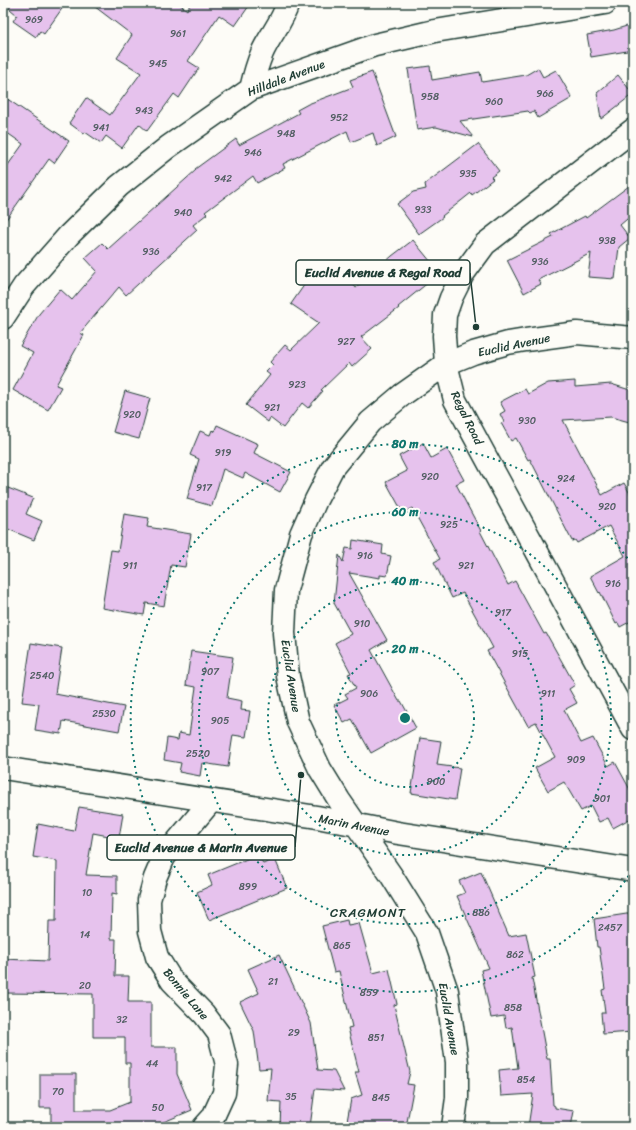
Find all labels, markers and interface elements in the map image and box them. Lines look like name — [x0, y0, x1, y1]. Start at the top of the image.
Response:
house number: 969 — [25, 11, 43, 29]
house number: 961 — [170, 25, 186, 43]
street label: Hilldale Avenue — [244, 53, 328, 103]
house number: 945 — [149, 55, 167, 73]
house number: 966 — [536, 85, 554, 103]
house number: 958 — [421, 88, 439, 106]
house number: 960 — [485, 93, 503, 111]
house number: 943 — [135, 102, 153, 120]
house number: 952 — [330, 109, 348, 127]
house number: 941 — [93, 119, 109, 137]
house number: 948 — [277, 125, 295, 143]
house number: 946 — [244, 144, 262, 162]
house number: 935 — [459, 165, 477, 183]
house number: 942 — [214, 170, 232, 188]
house number: 933 — [414, 201, 432, 219]
house number: 940 — [174, 204, 192, 222]
house number: 938 — [598, 232, 616, 250]
house number: 936 — [142, 243, 160, 261]
house number: 936 — [531, 253, 549, 271]
callout: Euclid Avenue & Regal Road — [296, 260, 470, 285]
text: Euclid Avenue & Regal Road — [305, 261, 463, 284]
street label: Euclid Avenue — [476, 327, 552, 363]
house number: 927 — [337, 333, 356, 351]
house number: 923 — [288, 376, 306, 394]
street label: Regal Road — [444, 387, 490, 449]
house number: 921 — [264, 399, 280, 417]
house number: 920 — [123, 406, 141, 424]
house number: 930 — [518, 412, 536, 430]
text: 80 m — [390, 433, 419, 455]
house number: 919 — [215, 444, 231, 462]
house number: 920 — [421, 468, 439, 486]
house number: 924 — [557, 470, 575, 488]
house number: 917 — [196, 479, 213, 497]
house number: 920 — [598, 498, 616, 516]
text: 60 m — [391, 501, 419, 523]
house number: 925 — [440, 516, 458, 534]
house number: 916 — [357, 547, 373, 565]
house number: 911 — [123, 557, 137, 575]
house number: 921 — [458, 557, 474, 575]
text: 40 m — [390, 570, 419, 592]
house number: 916 — [605, 575, 621, 593]
house number: 917 — [495, 604, 512, 622]
house number: 910 — [354, 615, 370, 633]
street label: Euclid Avenue — [274, 638, 308, 714]
text: 20 m — [391, 638, 419, 660]
house number: 915 — [512, 645, 528, 663]
house number: 907 — [201, 663, 220, 681]
house number: 2540 — [30, 667, 54, 685]
house number: 906 — [360, 685, 378, 703]
house number: 911 — [541, 685, 555, 703]
house number: 2530 — [92, 705, 116, 723]
centre of rings — [398, 711, 412, 725]
house number: 905 — [211, 712, 229, 730]
house number: 2520 — [186, 745, 210, 763]
house number: 909 — [567, 751, 585, 769]
house number: 900 — [427, 773, 445, 791]
house number: 901 — [594, 790, 610, 808]
street label: Marin Avenue — [317, 807, 391, 843]
callout: Euclid Avenue & Marin Avenue — [107, 835, 295, 860]
text: Euclid Avenue & Marin Avenue — [114, 836, 288, 859]
house number: 899 — [239, 878, 257, 896]
house number: 10 — [82, 884, 92, 902]
district label: CRAGMONT — [330, 901, 406, 924]
house number: 886 — [472, 904, 490, 922]
house number: 2457 — [598, 919, 623, 937]
house number: 14 — [80, 926, 90, 944]
house number: 865 — [333, 937, 351, 955]
house number: 862 — [506, 946, 524, 964]
street label: Bonnie Lane — [157, 963, 215, 1025]
house number: 21 — [268, 973, 278, 991]
house number: 20 — [79, 977, 91, 995]
street label: Euclid Avenue — [432, 981, 466, 1057]
house number: 859 — [360, 984, 378, 1002]
house number: 858 — [504, 999, 522, 1017]
house number: 32 — [116, 1011, 128, 1029]
house number: 29 — [288, 1024, 300, 1042]
house number: 851 — [368, 1029, 384, 1047]
house number: 44 — [146, 1055, 158, 1073]
house number: 854 — [517, 1071, 535, 1089]
house number: 70 — [52, 1083, 64, 1101]
house number: 35 — [285, 1088, 297, 1106]
house number: 845 — [372, 1089, 390, 1107]
house number: 50 — [152, 1099, 164, 1117]

